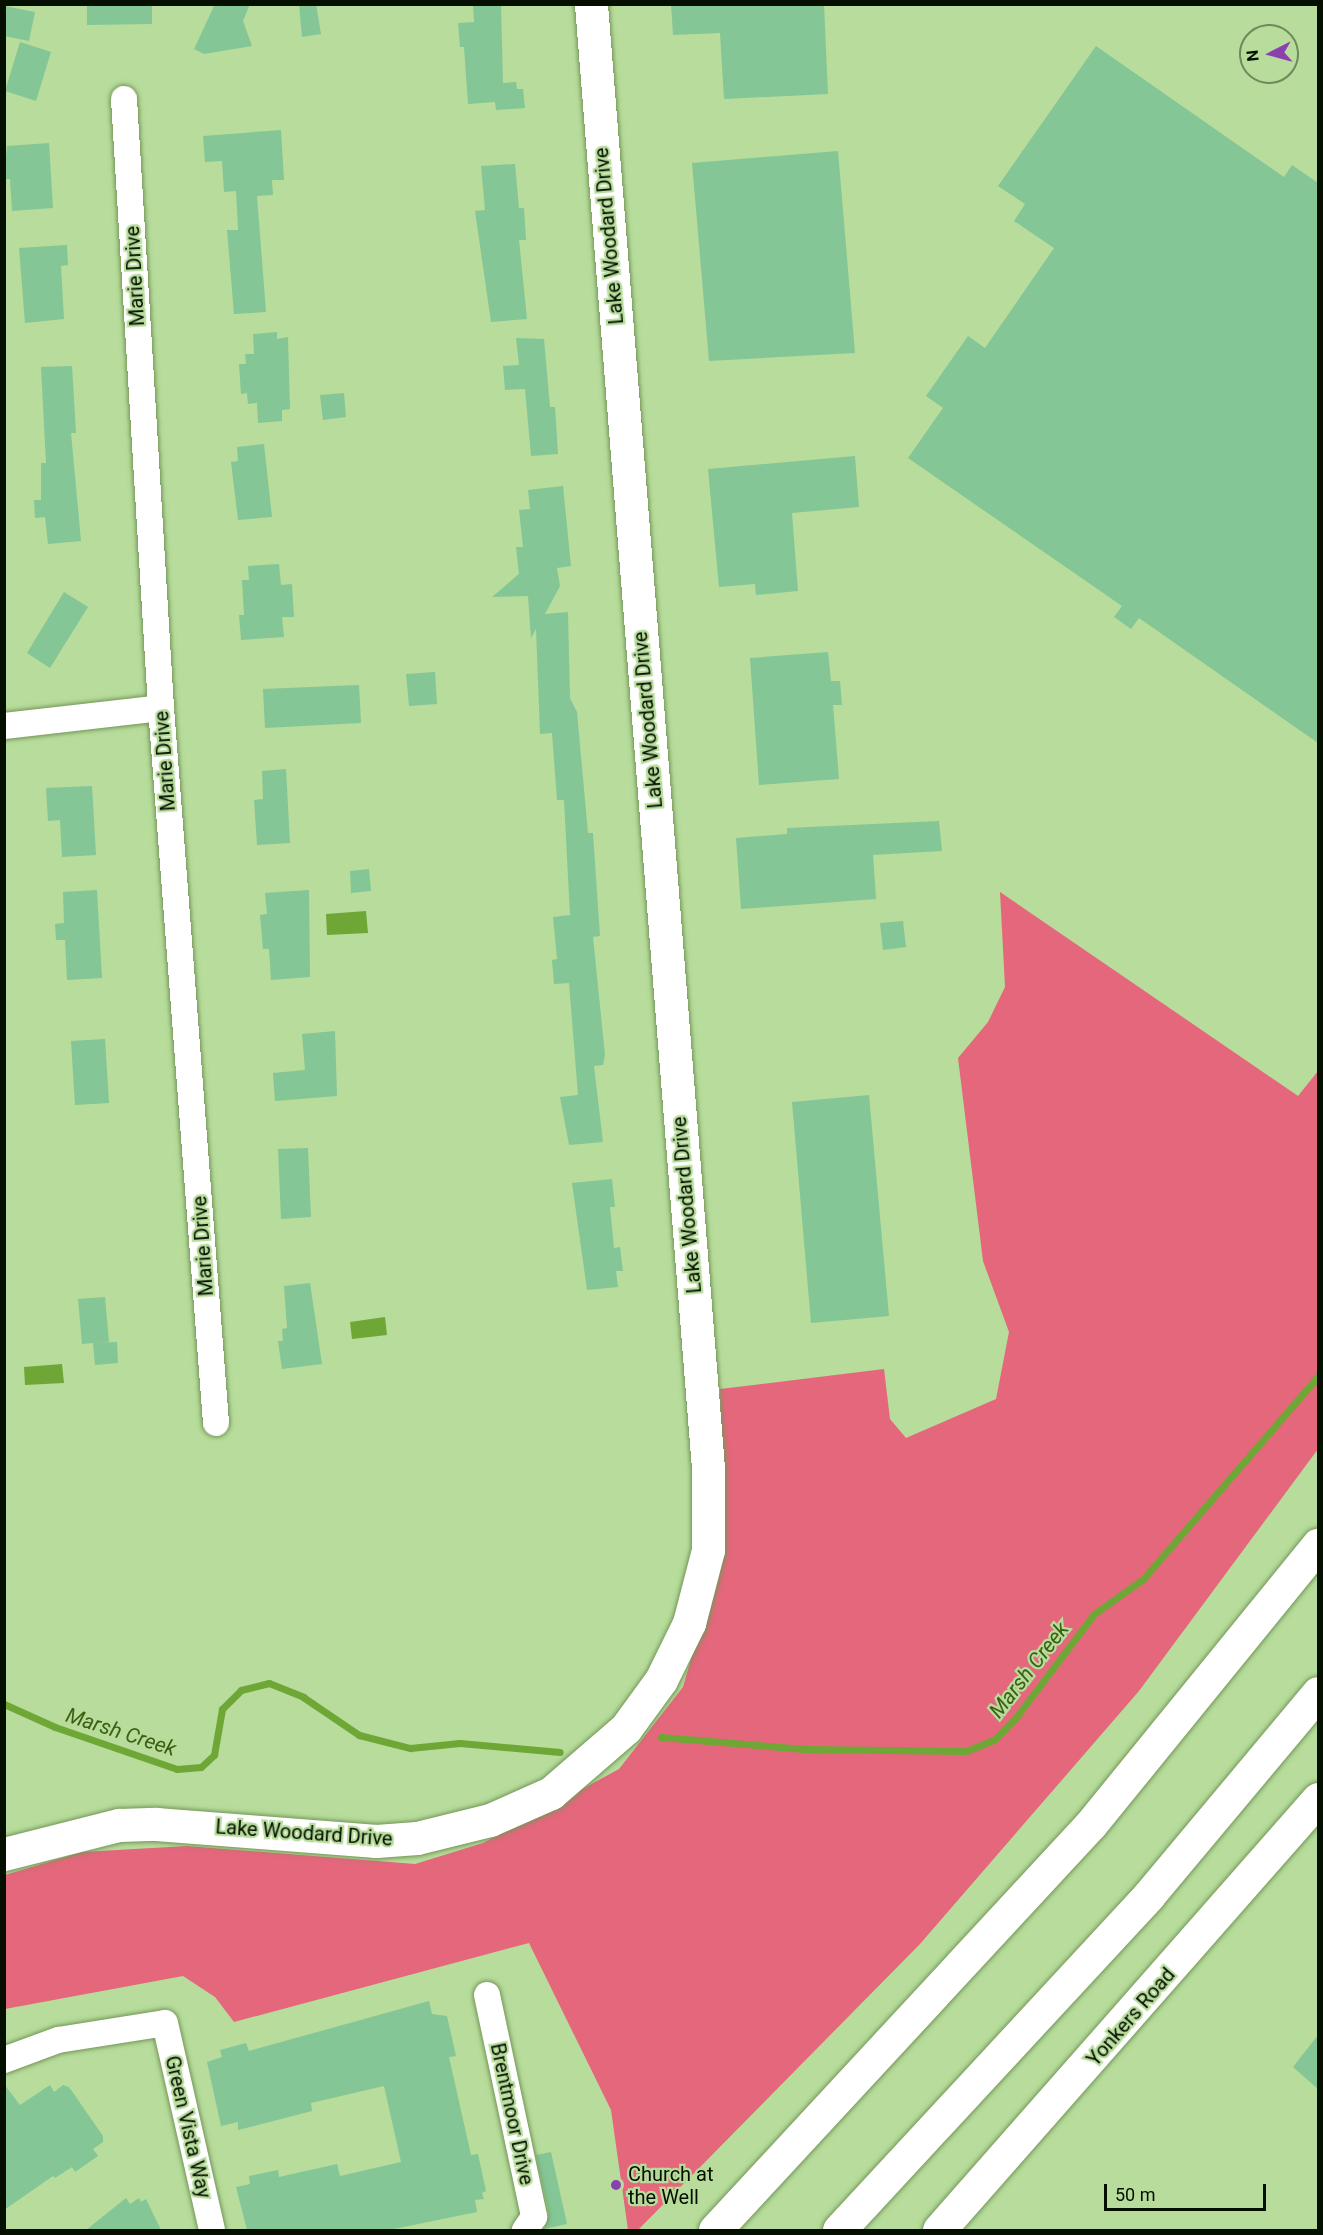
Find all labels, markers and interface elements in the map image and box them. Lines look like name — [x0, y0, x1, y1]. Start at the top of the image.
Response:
north arrow — [1239, 24, 1299, 84]
text: N — [1243, 49, 1263, 62]
street label: Lake Woodard Drive — [589, 147, 629, 325]
street label: Marie Drive — [120, 225, 150, 327]
street label: Lake Woodard Drive — [628, 631, 668, 809]
street label: Marie Drive — [150, 710, 180, 812]
street label: Lake Woodard Drive — [667, 1116, 707, 1294]
street label: Marie Drive — [188, 1195, 218, 1297]
water label: Marsh Creek — [984, 1617, 1074, 1723]
water label: Marsh Creek — [63, 1702, 179, 1762]
street label: Lake Woodard Drive — [215, 1815, 393, 1851]
street label: Yonkers Road — [1082, 1963, 1180, 2071]
street label: Brentmoor Drive — [485, 2041, 539, 2187]
street label: Green Vista Way — [160, 2053, 216, 2201]
place label: Church at the Well — [628, 2162, 714, 2209]
scale bar — [1107, 2172, 1269, 2210]
marker: Church at the Well — [609, 2178, 623, 2192]
text: 50 m — [1115, 2184, 1155, 2205]

